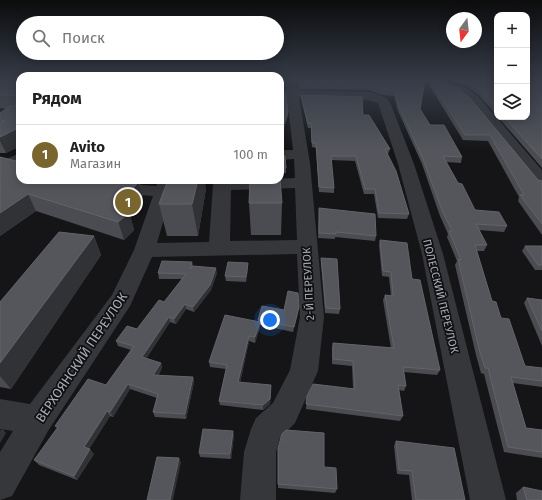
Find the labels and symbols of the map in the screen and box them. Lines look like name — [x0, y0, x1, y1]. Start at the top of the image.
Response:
north arrow — [446, 12, 482, 48]
pin: 1 — [115, 187, 141, 217]
street label: ПОЛЕССКИЙ ПЕРЕУЛОК — [420, 238, 461, 355]
street label: 2-Й ПЕРЕУЛОК — [300, 247, 317, 321]
street label: ВЕРХОЯНСКИЙ ПЕРЕУЛОК — [32, 289, 131, 425]
your location — [260, 310, 280, 330]

